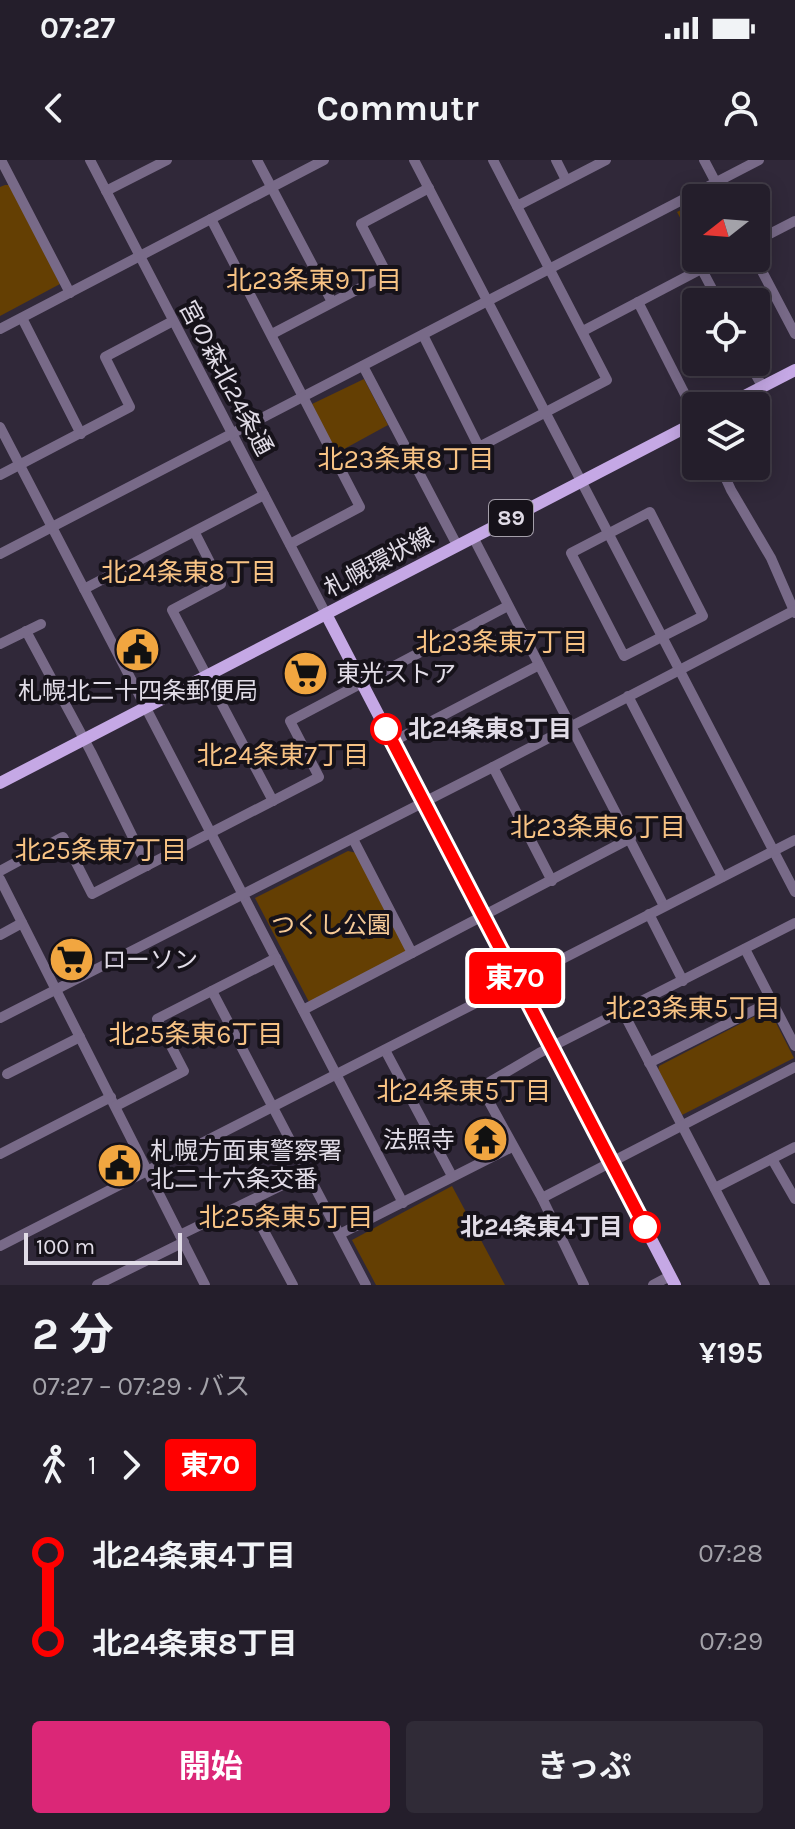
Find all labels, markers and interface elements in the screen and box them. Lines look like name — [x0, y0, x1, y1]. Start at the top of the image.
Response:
text: 07:27 — [40, 10, 115, 46]
icon: back — [32, 86, 76, 130]
icon: person — [719, 86, 763, 130]
text: Commutr — [316, 87, 479, 129]
north arrow — [682, 184, 770, 272]
map controls — [682, 184, 770, 480]
district label: 北23条東9丁目 — [226, 265, 402, 296]
button: locate — [682, 288, 770, 376]
street label: 宮の森北24条通 — [173, 296, 279, 460]
button: layers — [682, 392, 770, 480]
district label: 北23条東8丁目 — [318, 444, 494, 475]
road number: 89 — [489, 500, 533, 536]
street label: 札幌環状線 — [319, 521, 439, 603]
district label: 北24条東8丁目 — [101, 557, 277, 588]
public building icon: 札幌北二十四条郵便局 — [114, 625, 162, 673]
district label: 北23条東7丁目 — [416, 627, 588, 658]
supermarket icon: 東光ストア — [281, 650, 329, 698]
place label: 東光ストア — [336, 660, 456, 688]
place label: 札幌北二十四条郵便局 — [18, 677, 258, 705]
marker: 北24条東8丁目 — [371, 714, 401, 744]
place label: 北24条東8丁目 — [408, 715, 572, 743]
district label: 北24条東7丁目 — [197, 740, 369, 771]
district label: 北23条東6丁目 — [510, 812, 686, 843]
district label: 北25条東7丁目 — [15, 835, 187, 866]
park label: つくし公園 — [271, 911, 391, 939]
supermarket icon: ローソン — [47, 936, 95, 984]
place label: ローソン — [102, 946, 198, 974]
line badge: 東70 — [469, 952, 561, 1004]
text: 東70 — [485, 961, 545, 994]
district label: 北23条東5丁目 — [605, 993, 781, 1024]
district label: 北25条東6丁目 — [109, 1019, 283, 1050]
district label: 北24条東5丁目 — [377, 1076, 551, 1107]
temple icon: 法照寺 — [462, 1116, 510, 1164]
place label: 法照寺 — [383, 1126, 455, 1154]
place label: 札幌方面東警察署 北二十六条交番 — [150, 1137, 342, 1193]
public building icon: 札幌方面東警察署 北二十六条交番 — [95, 1141, 143, 1189]
district label: 北25条東5丁目 — [199, 1202, 373, 1233]
marker: 北24条東4丁目 — [630, 1212, 660, 1242]
place label: 北24条東4丁目 — [460, 1213, 623, 1241]
scale bar — [24, 1229, 182, 1265]
text: 100 m — [36, 1234, 95, 1260]
text: 2 分 — [32, 1309, 114, 1360]
text: ¥195 — [699, 1335, 763, 1371]
text: 07:27 – 07:29 · バス — [32, 1371, 250, 1402]
icon: walk — [32, 1443, 76, 1487]
icon: forward — [109, 1443, 153, 1487]
text: 東70 — [181, 1448, 240, 1481]
text: 1 — [88, 1450, 97, 1481]
text: 北24条東4丁目 — [92, 1538, 296, 1574]
text: 07:28 — [698, 1538, 763, 1569]
text: 北24条東8丁目 — [92, 1626, 297, 1662]
text: 07:29 — [699, 1626, 763, 1657]
button: 開始 — [32, 1721, 390, 1813]
button: きっぷ — [406, 1721, 763, 1813]

